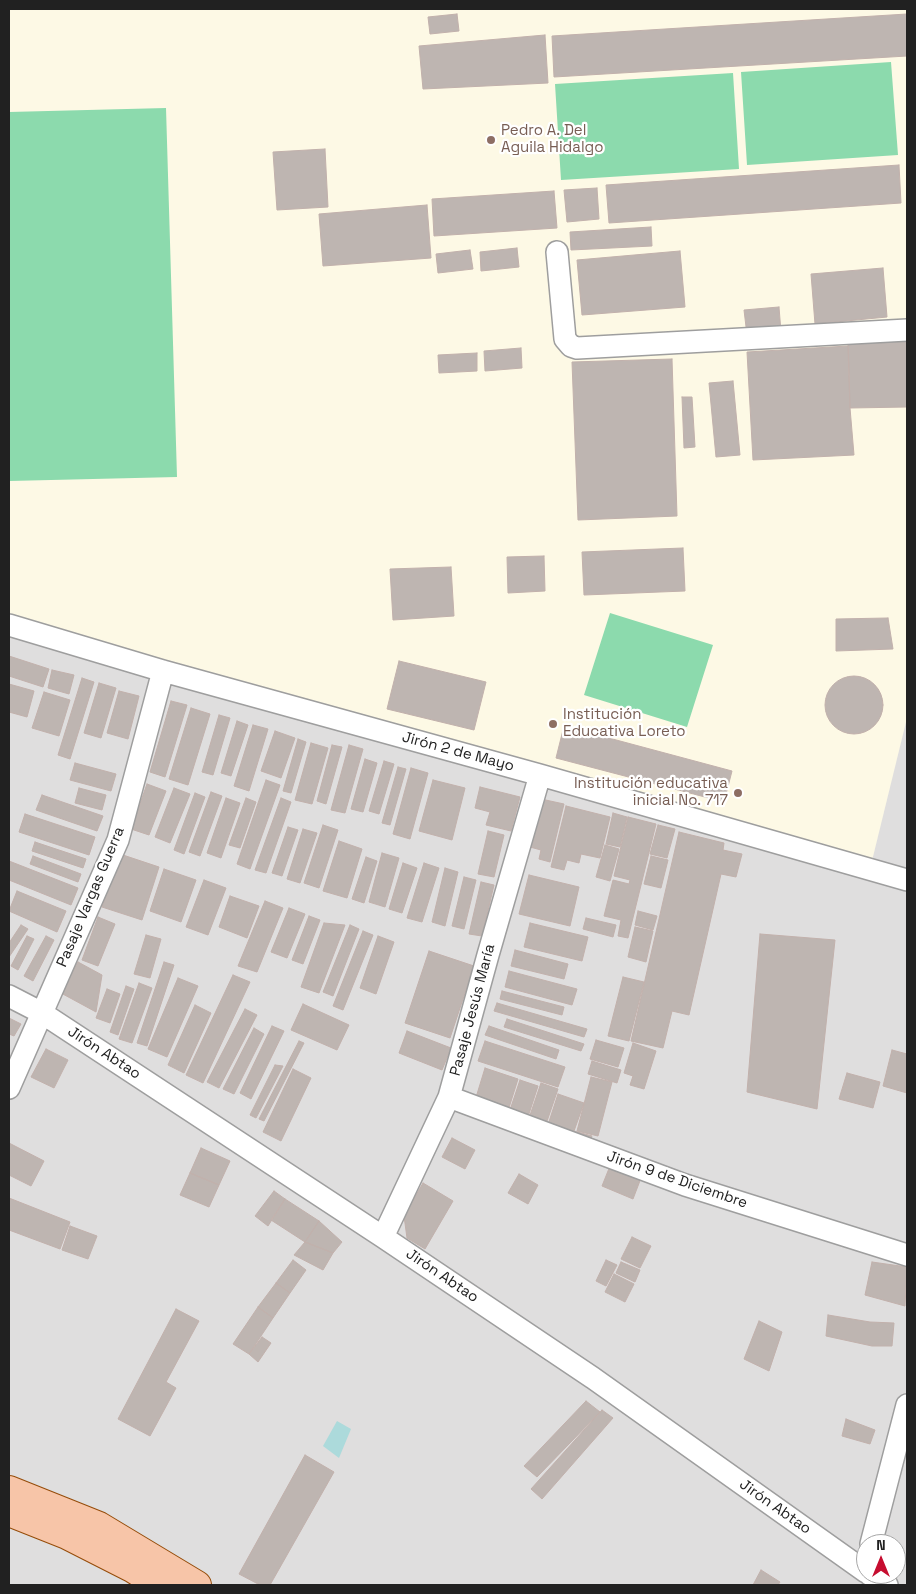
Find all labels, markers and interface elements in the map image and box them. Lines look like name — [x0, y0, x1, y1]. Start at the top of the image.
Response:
place label: Pedro A. Del Aguila Hidalgo — [501, 122, 603, 157]
marker: Pedro A. Del Aguila Hidalgo — [485, 134, 497, 146]
place label: Institución Educativa Loreto — [563, 706, 686, 741]
marker: Institución Educativa Loreto — [547, 718, 559, 730]
street label: Jirón 2 de Mayo — [400, 728, 516, 776]
place label: Institución educativa inicial No. 717 — [574, 775, 728, 810]
marker: Institución educativa inicial No. 717 — [732, 787, 744, 799]
street label: Pasaje Vargas Guerra — [53, 824, 129, 970]
street label: Pasaje Jesús María — [447, 942, 499, 1078]
street label: Jirón Abtao — [64, 1023, 144, 1083]
street label: Jirón 9 de Diciembre — [604, 1147, 750, 1213]
street label: Jirón Abtao — [402, 1245, 482, 1307]
street label: Jirón Abtao — [736, 1476, 814, 1538]
north arrow — [856, 1534, 906, 1584]
text: N — [876, 1536, 886, 1554]

